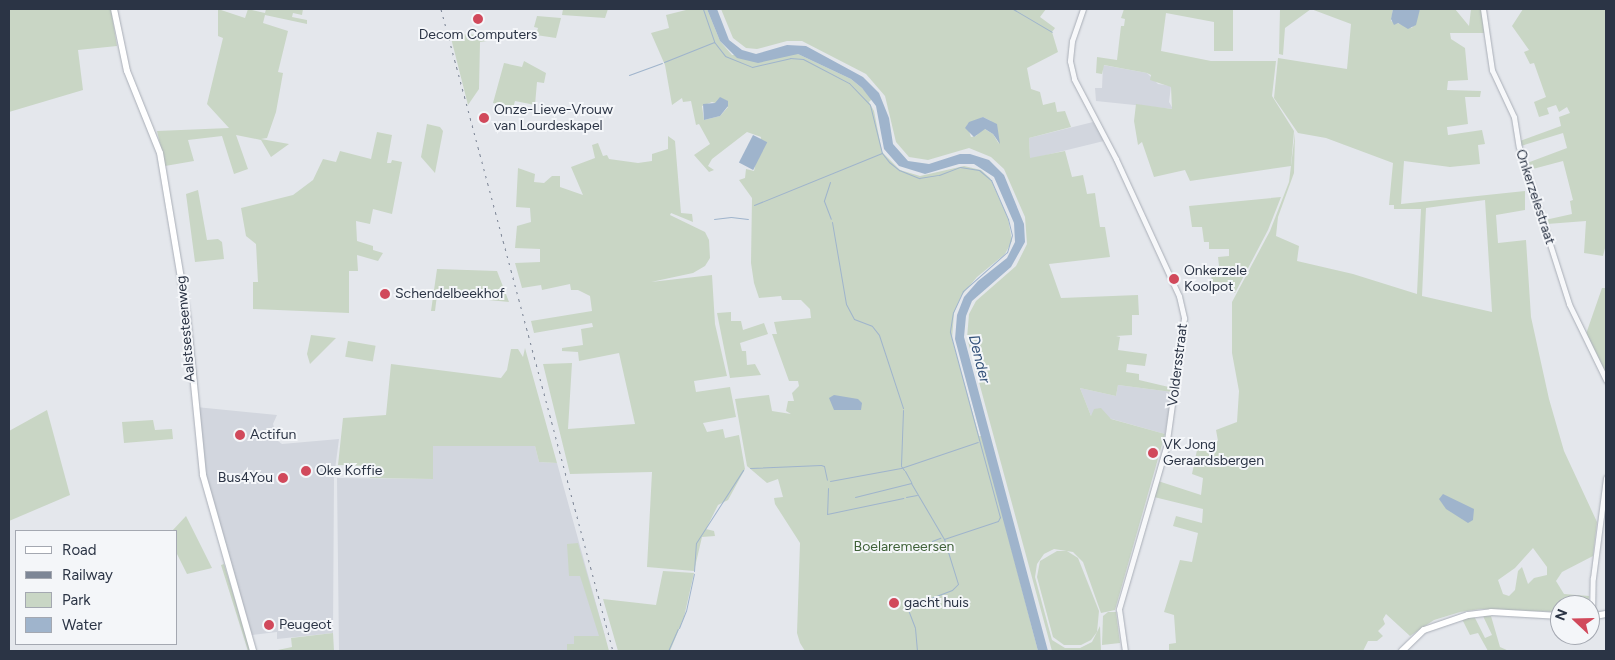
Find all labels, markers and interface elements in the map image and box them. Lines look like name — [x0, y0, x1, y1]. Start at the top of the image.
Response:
marker: Decom Computers — [472, 13, 484, 25]
place label: Decom Computers — [419, 27, 537, 43]
place label: Onze-Lieve-Vrouw van Lourdeskapel — [494, 102, 613, 134]
marker: Onze-Lieve-Vrouw van Lourdeskapel — [478, 112, 490, 124]
street label: Onkerzelestraat — [1512, 147, 1558, 247]
place label: Onkerzele Koolpot — [1184, 263, 1247, 296]
marker: Onkerzele Koolpot — [1168, 273, 1180, 285]
street label: Aalstsesteenweg — [173, 275, 199, 383]
place label: Schendelbeekhof — [395, 286, 505, 302]
marker: Schendelbeekhof — [379, 288, 391, 300]
street label: Voldersstraat — [1165, 323, 1191, 407]
water label: Dender — [964, 333, 994, 385]
place label: Actifun — [250, 427, 296, 443]
marker: Actifun — [234, 429, 246, 441]
place label: VK Jong Geraardsbergen — [1163, 437, 1264, 470]
marker: VK Jong Geraardsbergen — [1147, 447, 1159, 459]
place label: Oke Koffie — [316, 463, 382, 479]
marker: Oke Koffie — [300, 465, 312, 477]
place label: Bus4You — [218, 470, 273, 486]
marker: Bus4You — [277, 472, 289, 484]
legend — [15, 530, 178, 645]
park label: Boelaremeersen — [854, 539, 954, 555]
text: Road — [62, 541, 97, 559]
text: Railway — [62, 566, 113, 584]
text: Park — [62, 591, 91, 609]
place label: gacht huis — [904, 595, 969, 611]
north arrow — [1550, 595, 1600, 645]
marker: gacht huis — [888, 597, 900, 609]
text: N — [1552, 607, 1571, 623]
text: Water — [62, 616, 102, 634]
place label: Peugeot — [279, 617, 332, 633]
marker: Peugeot — [263, 619, 275, 631]

